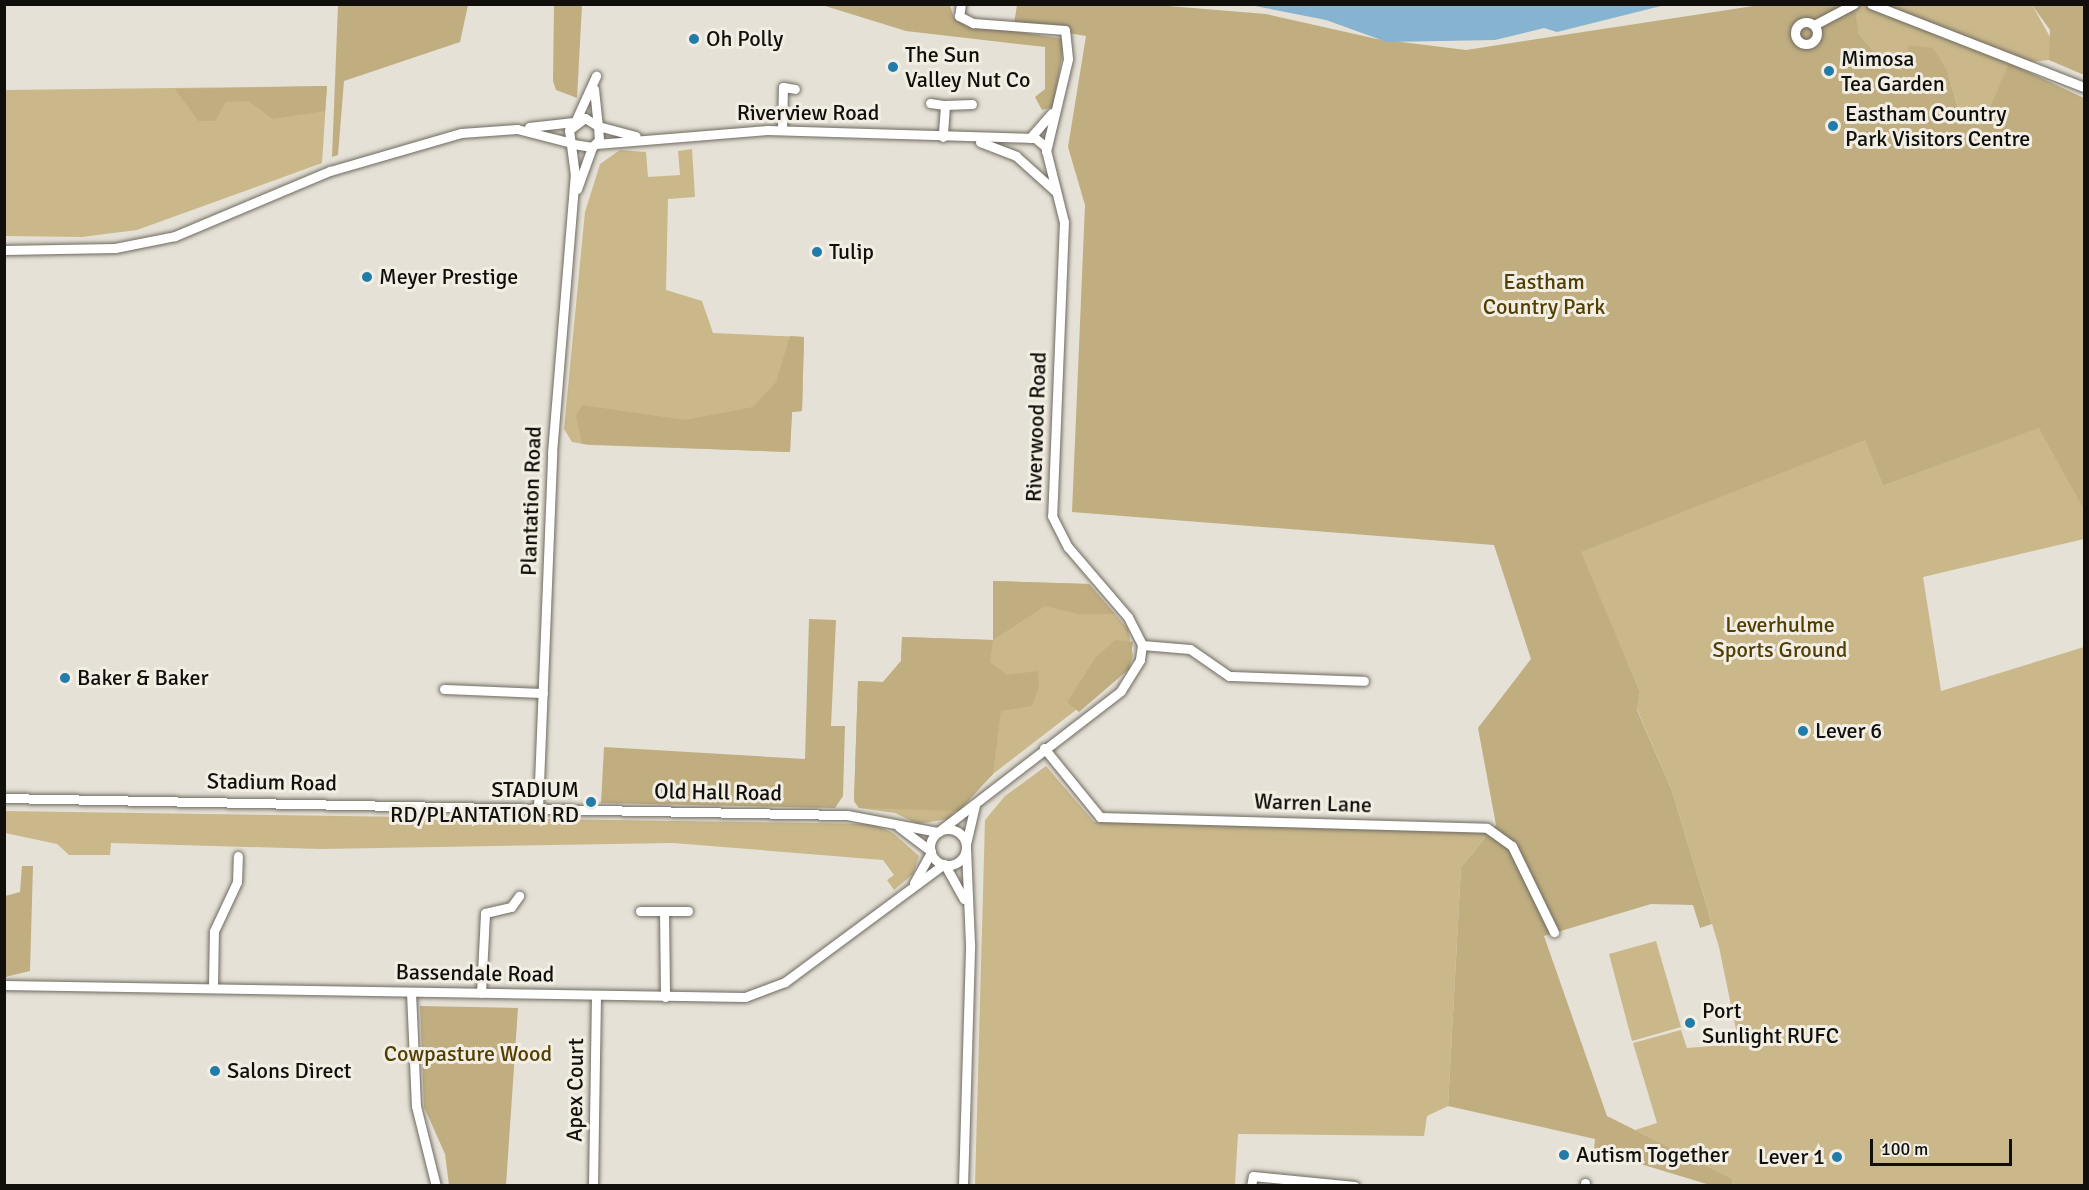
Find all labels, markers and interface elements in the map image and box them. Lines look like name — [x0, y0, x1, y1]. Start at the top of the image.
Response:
place label: Oh Polly — [706, 26, 783, 52]
marker: Oh Polly — [687, 32, 701, 46]
place label: The Sun Valley Nut Co — [905, 41, 1030, 92]
place label: Mimosa Tea Garden — [1841, 45, 1945, 96]
marker: The Sun Valley Nut Co — [886, 60, 900, 74]
marker: Mimosa Tea Garden — [1822, 64, 1836, 78]
street label: Riverview Road — [737, 100, 879, 126]
place label: Eastham Country Park Visitors Centre — [1845, 100, 2030, 152]
marker: Eastham Country Park Visitors Centre — [1826, 119, 1840, 133]
place label: Tulip — [829, 239, 874, 265]
marker: Tulip — [810, 245, 824, 259]
place label: Meyer Prestige — [379, 264, 518, 290]
park label: Eastham Country Park — [1483, 268, 1605, 320]
marker: Meyer Prestige — [360, 270, 374, 284]
street label: Riverwood Road — [1020, 351, 1052, 503]
street label: Plantation Road — [515, 426, 547, 576]
park label: Leverhulme Sports Ground — [1713, 611, 1847, 662]
place label: Baker & Baker — [77, 665, 209, 691]
marker: Baker & Baker — [58, 671, 72, 685]
place label: Lever 6 — [1815, 718, 1882, 744]
marker: Lever 6 — [1796, 724, 1810, 738]
street label: Stadium Road — [207, 768, 337, 796]
place label: STADIUM RD/PLANTATION RD — [390, 776, 579, 828]
street label: Old Hall Road — [654, 778, 782, 806]
street label: Warren Lane — [1254, 788, 1372, 818]
marker: STADIUM RD/PLANTATION RD — [584, 795, 598, 809]
street label: Bassendale Road — [395, 958, 555, 988]
place label: Port Sunlight RUFC — [1702, 997, 1839, 1048]
marker: Port Sunlight RUFC — [1683, 1016, 1697, 1030]
street label: Apex Court — [561, 1038, 589, 1142]
park label: Cowpasture Wood — [384, 1041, 552, 1067]
place label: Salons Direct — [227, 1058, 351, 1084]
marker: Salons Direct — [208, 1064, 222, 1078]
scale bar — [1873, 1127, 2016, 1165]
text: 100 m — [1881, 1138, 1928, 1160]
place label: Autism Together — [1576, 1142, 1729, 1168]
place label: Lever 1 — [1758, 1144, 1825, 1170]
marker: Autism Together — [1557, 1148, 1571, 1162]
marker: Lever 1 — [1830, 1150, 1844, 1164]

